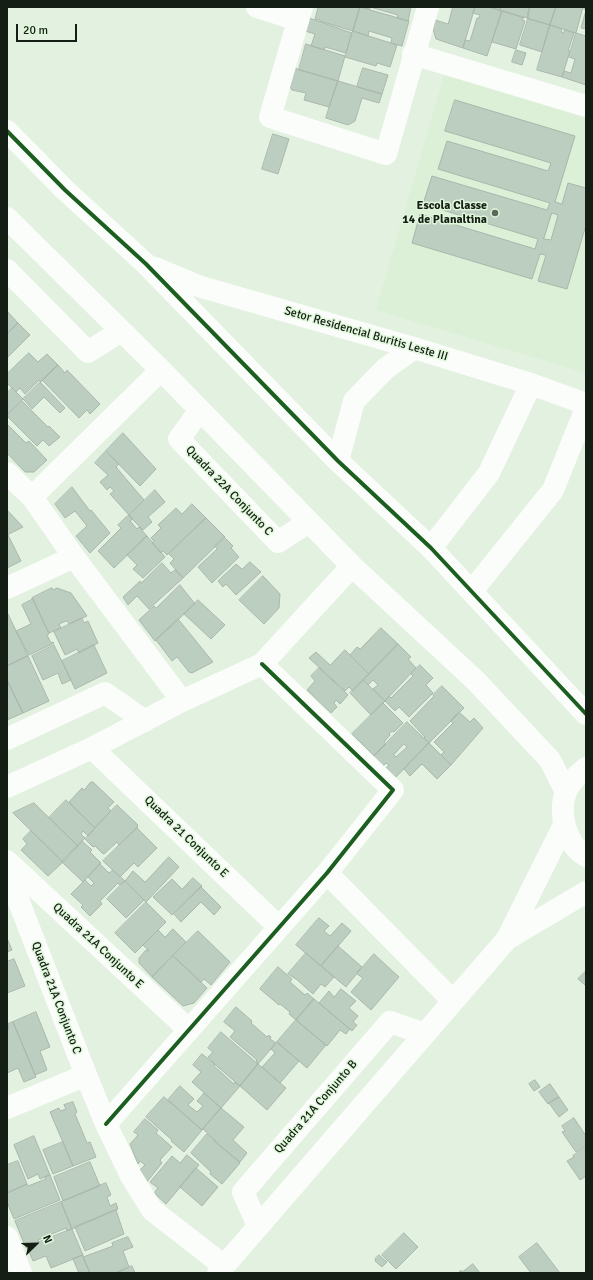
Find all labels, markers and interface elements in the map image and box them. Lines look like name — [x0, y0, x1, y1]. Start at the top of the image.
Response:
scale bar — [18, 16, 79, 42]
text: 20 m — [23, 23, 48, 38]
place label: Escola Classe 14 de Planaltina — [402, 199, 487, 227]
marker: Escola Classe 14 de Planaltina — [490, 208, 500, 218]
street label: Setor Residencial Buritis Leste III — [283, 304, 449, 364]
street label: Quadra 22A Conjunto C — [182, 443, 276, 539]
street label: Quadra 21 Conjunto E — [141, 793, 231, 881]
street label: Quadra 21A Conjunto E — [50, 900, 146, 992]
street label: Quadra 21A Conjunto C — [28, 940, 84, 1056]
street label: Quadra 21A Conjunto B — [271, 1057, 361, 1157]
north arrow — [16, 1224, 56, 1264]
text: N — [40, 1233, 55, 1245]

